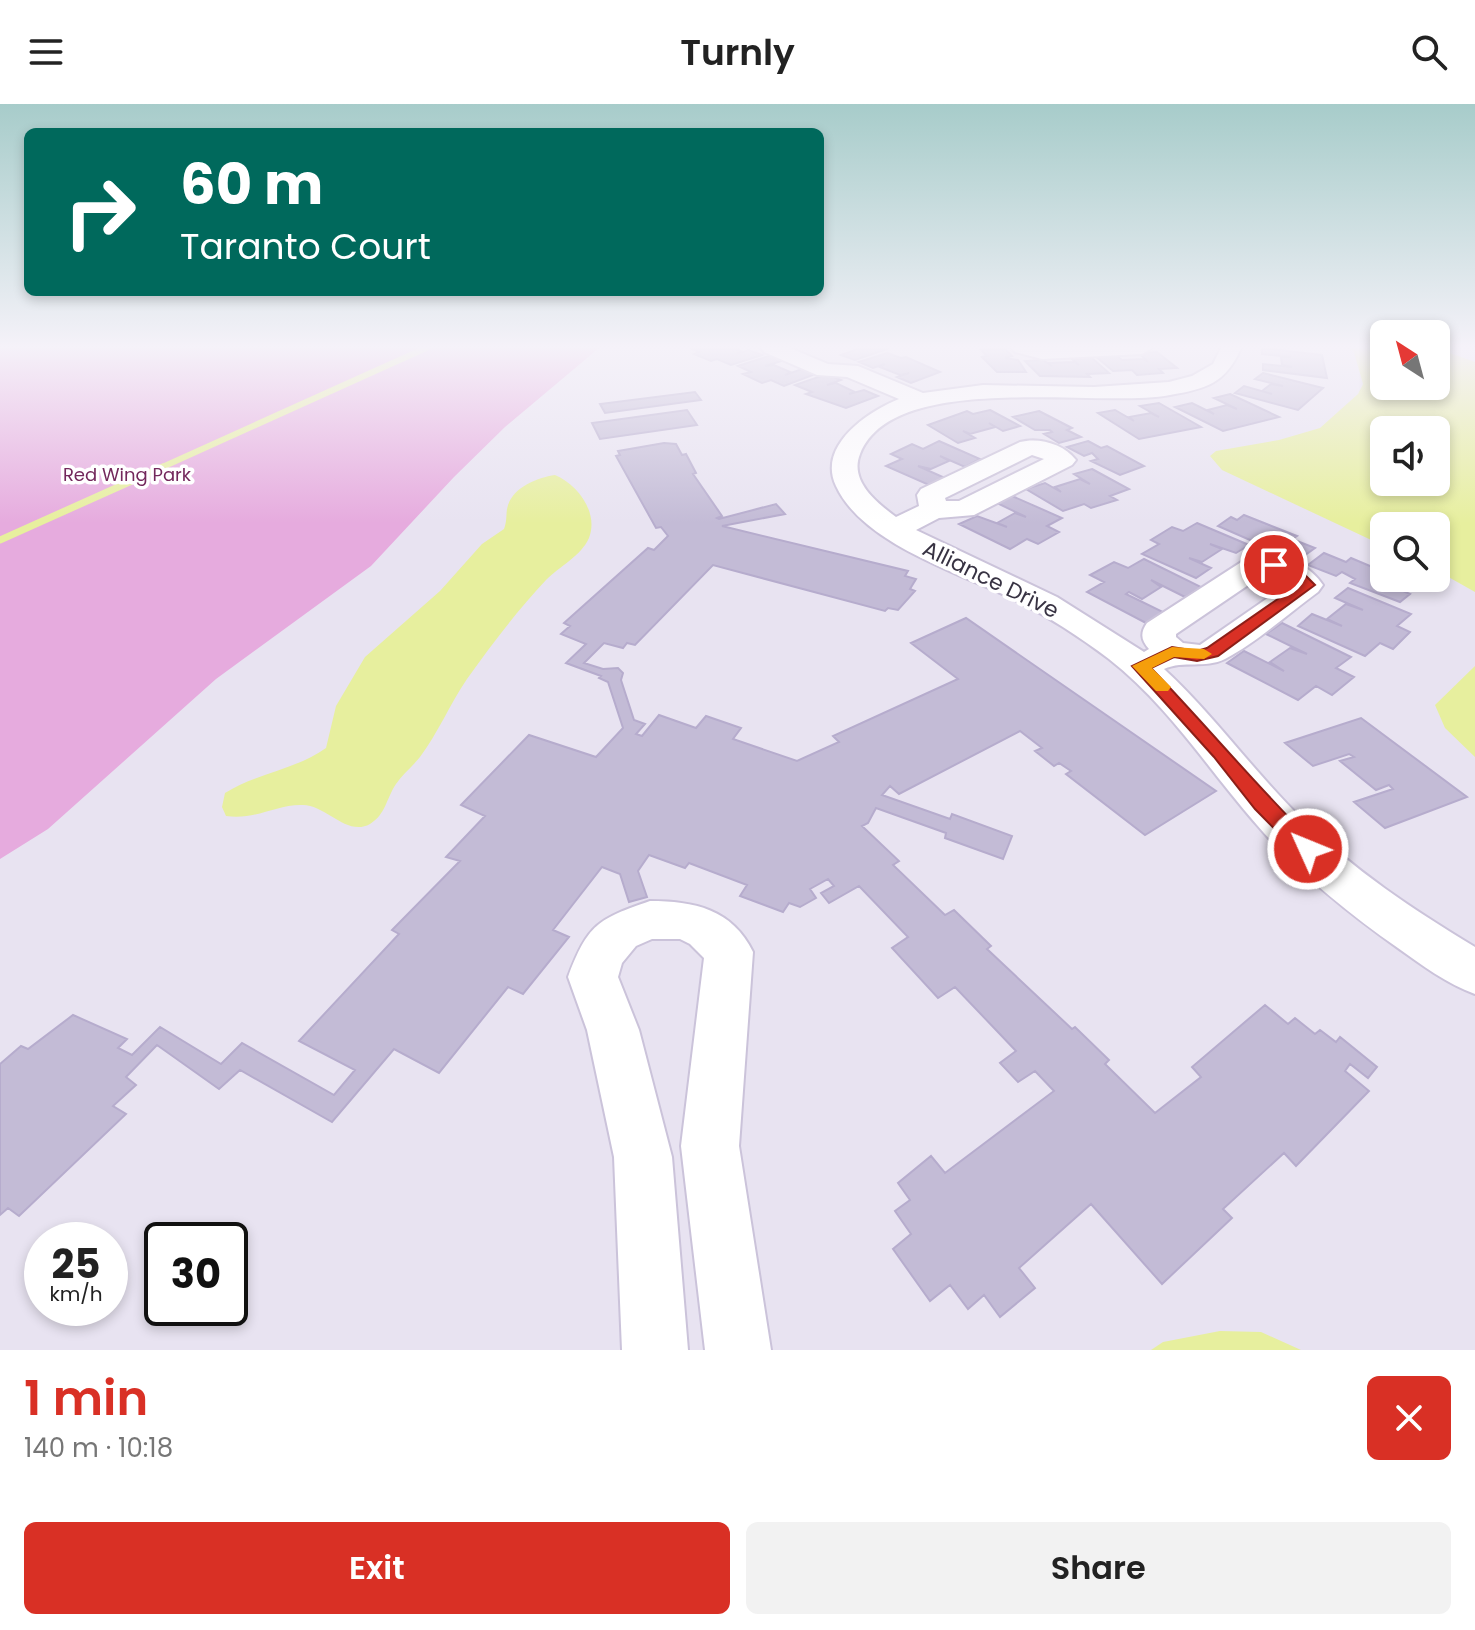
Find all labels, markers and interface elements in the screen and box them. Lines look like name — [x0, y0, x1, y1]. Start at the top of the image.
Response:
text: Turnly — [680, 27, 795, 78]
icon: menu — [24, 30, 68, 74]
icon: search — [1407, 30, 1451, 74]
text: 60 m — [180, 145, 323, 224]
icon: right — [48, 160, 152, 264]
text: Taranto Court — [180, 221, 431, 272]
north arrow — [1370, 320, 1450, 400]
map controls — [1370, 320, 1450, 592]
button: sound — [1370, 416, 1450, 496]
park label: Red Wing Park — [63, 462, 192, 487]
button: search — [1370, 512, 1450, 592]
pin — [1240, 531, 1308, 599]
street label: Alliance Drive — [917, 533, 1064, 626]
icon: arrive — [1252, 543, 1296, 587]
position arrow — [1266, 807, 1350, 891]
speed limit sign: 30 — [144, 1222, 248, 1326]
text: 25 — [52, 1236, 100, 1292]
text: km/h — [49, 1280, 103, 1308]
text: 1 min — [24, 1365, 148, 1432]
button: close — [1367, 1376, 1451, 1460]
text: 140 m · 10:18 — [24, 1430, 173, 1466]
button: Exit — [24, 1522, 730, 1614]
button: Share — [746, 1522, 1451, 1614]

